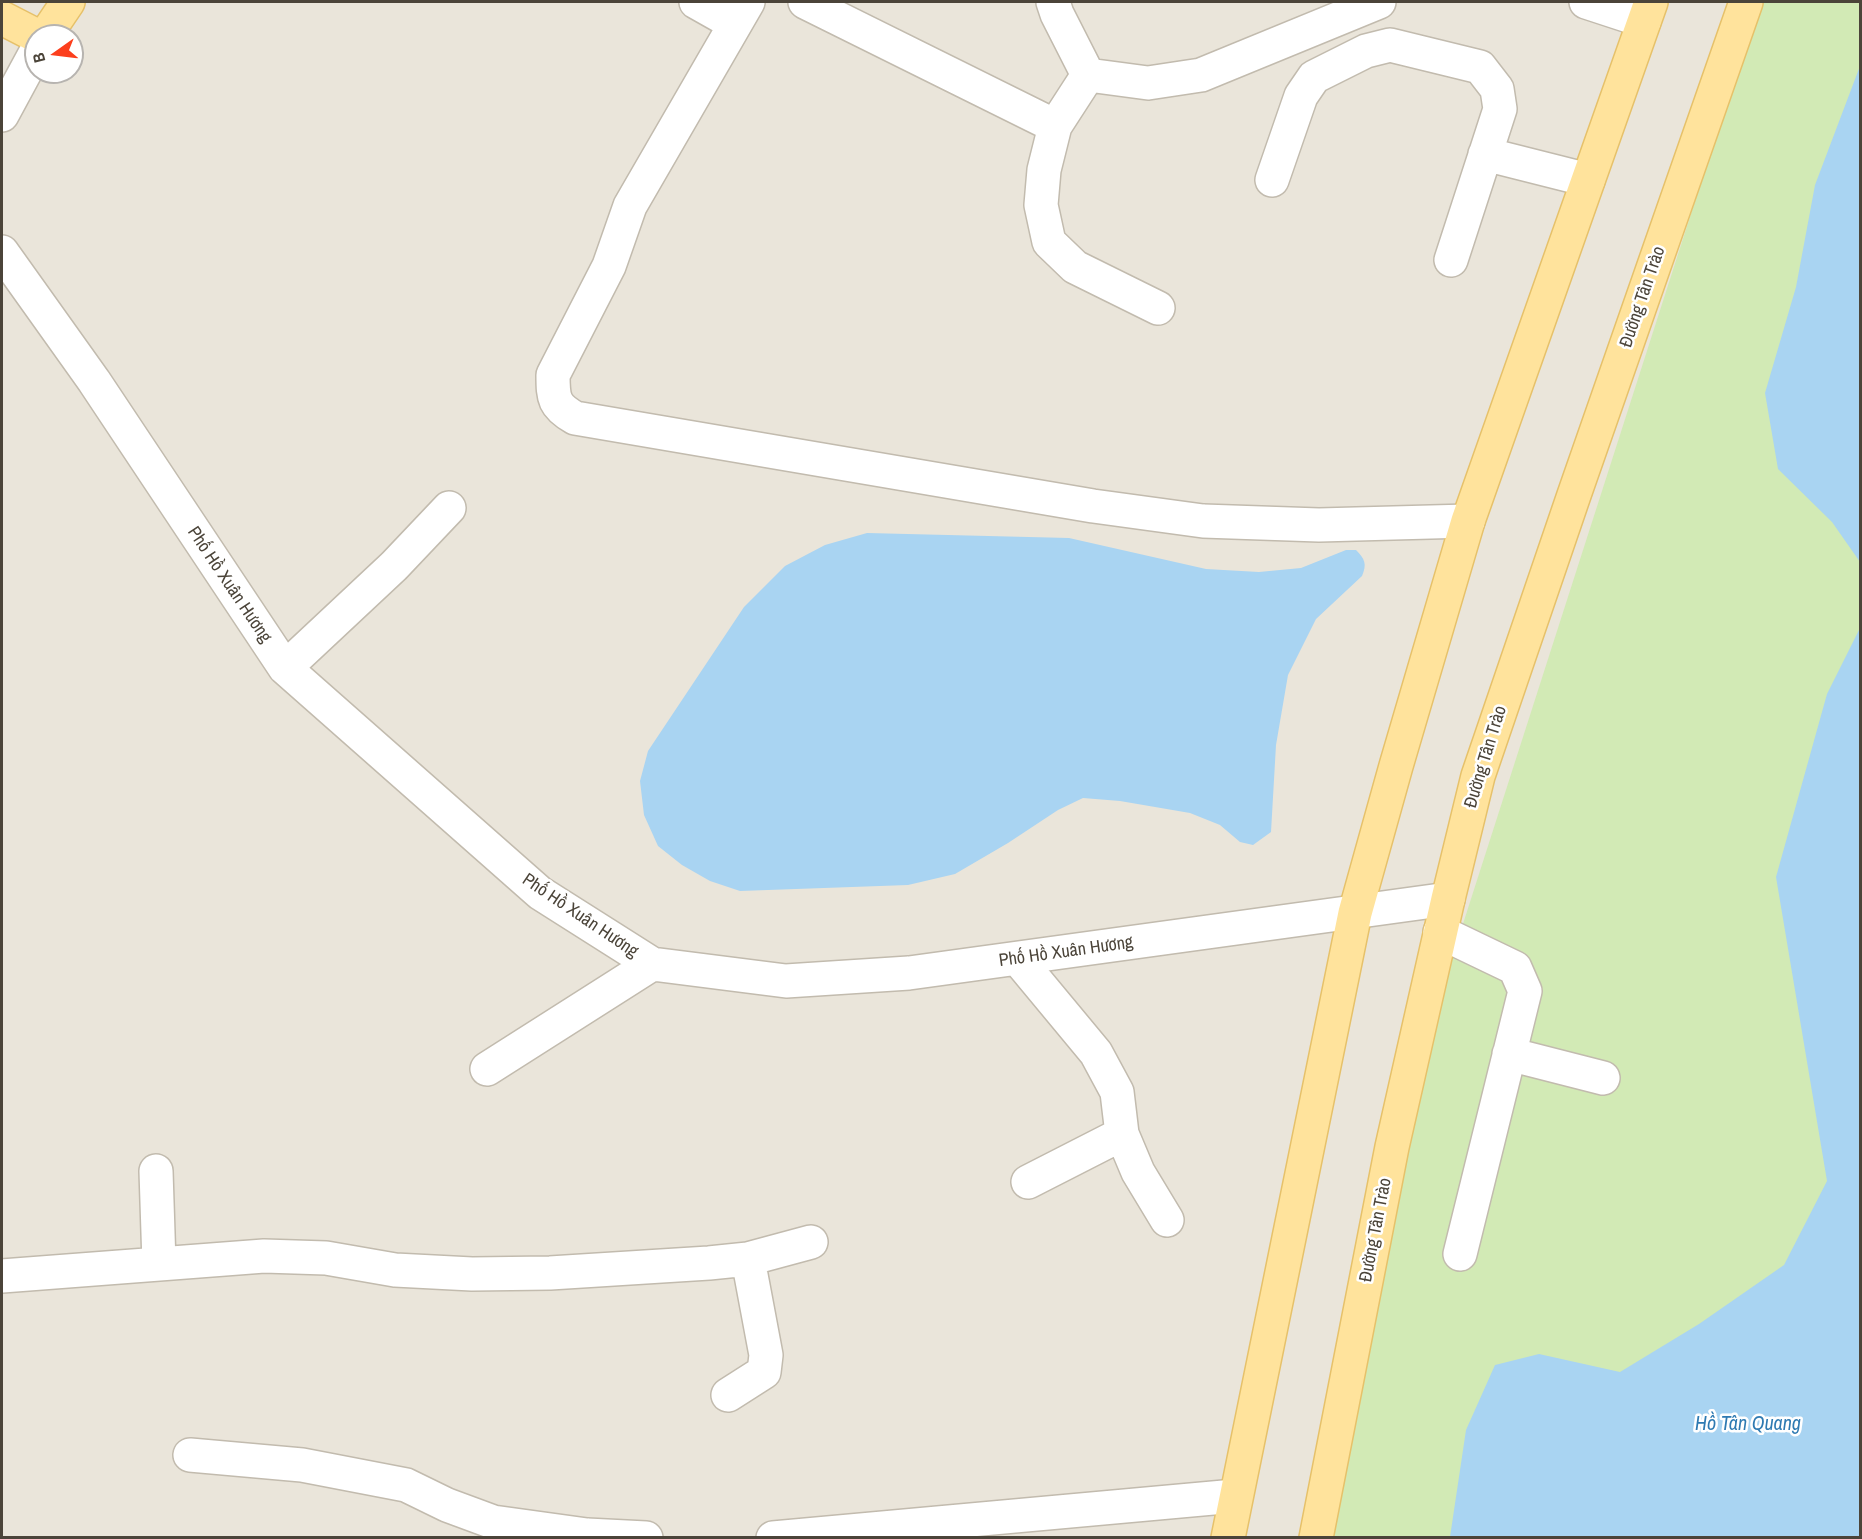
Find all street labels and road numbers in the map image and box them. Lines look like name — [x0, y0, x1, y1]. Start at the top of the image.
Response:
street label: Đường Tân Trào — [1616, 244, 1670, 350]
street label: Phố Hồ Xuân Hương — [182, 523, 276, 647]
street label: Đường Tân Trào — [1460, 703, 1512, 811]
street label: Phố Hồ Xuân Hương — [518, 869, 642, 963]
street label: Phố Hồ Xuân Hương — [997, 932, 1135, 972]
street label: Đường Tân Trào — [1355, 1176, 1397, 1284]

